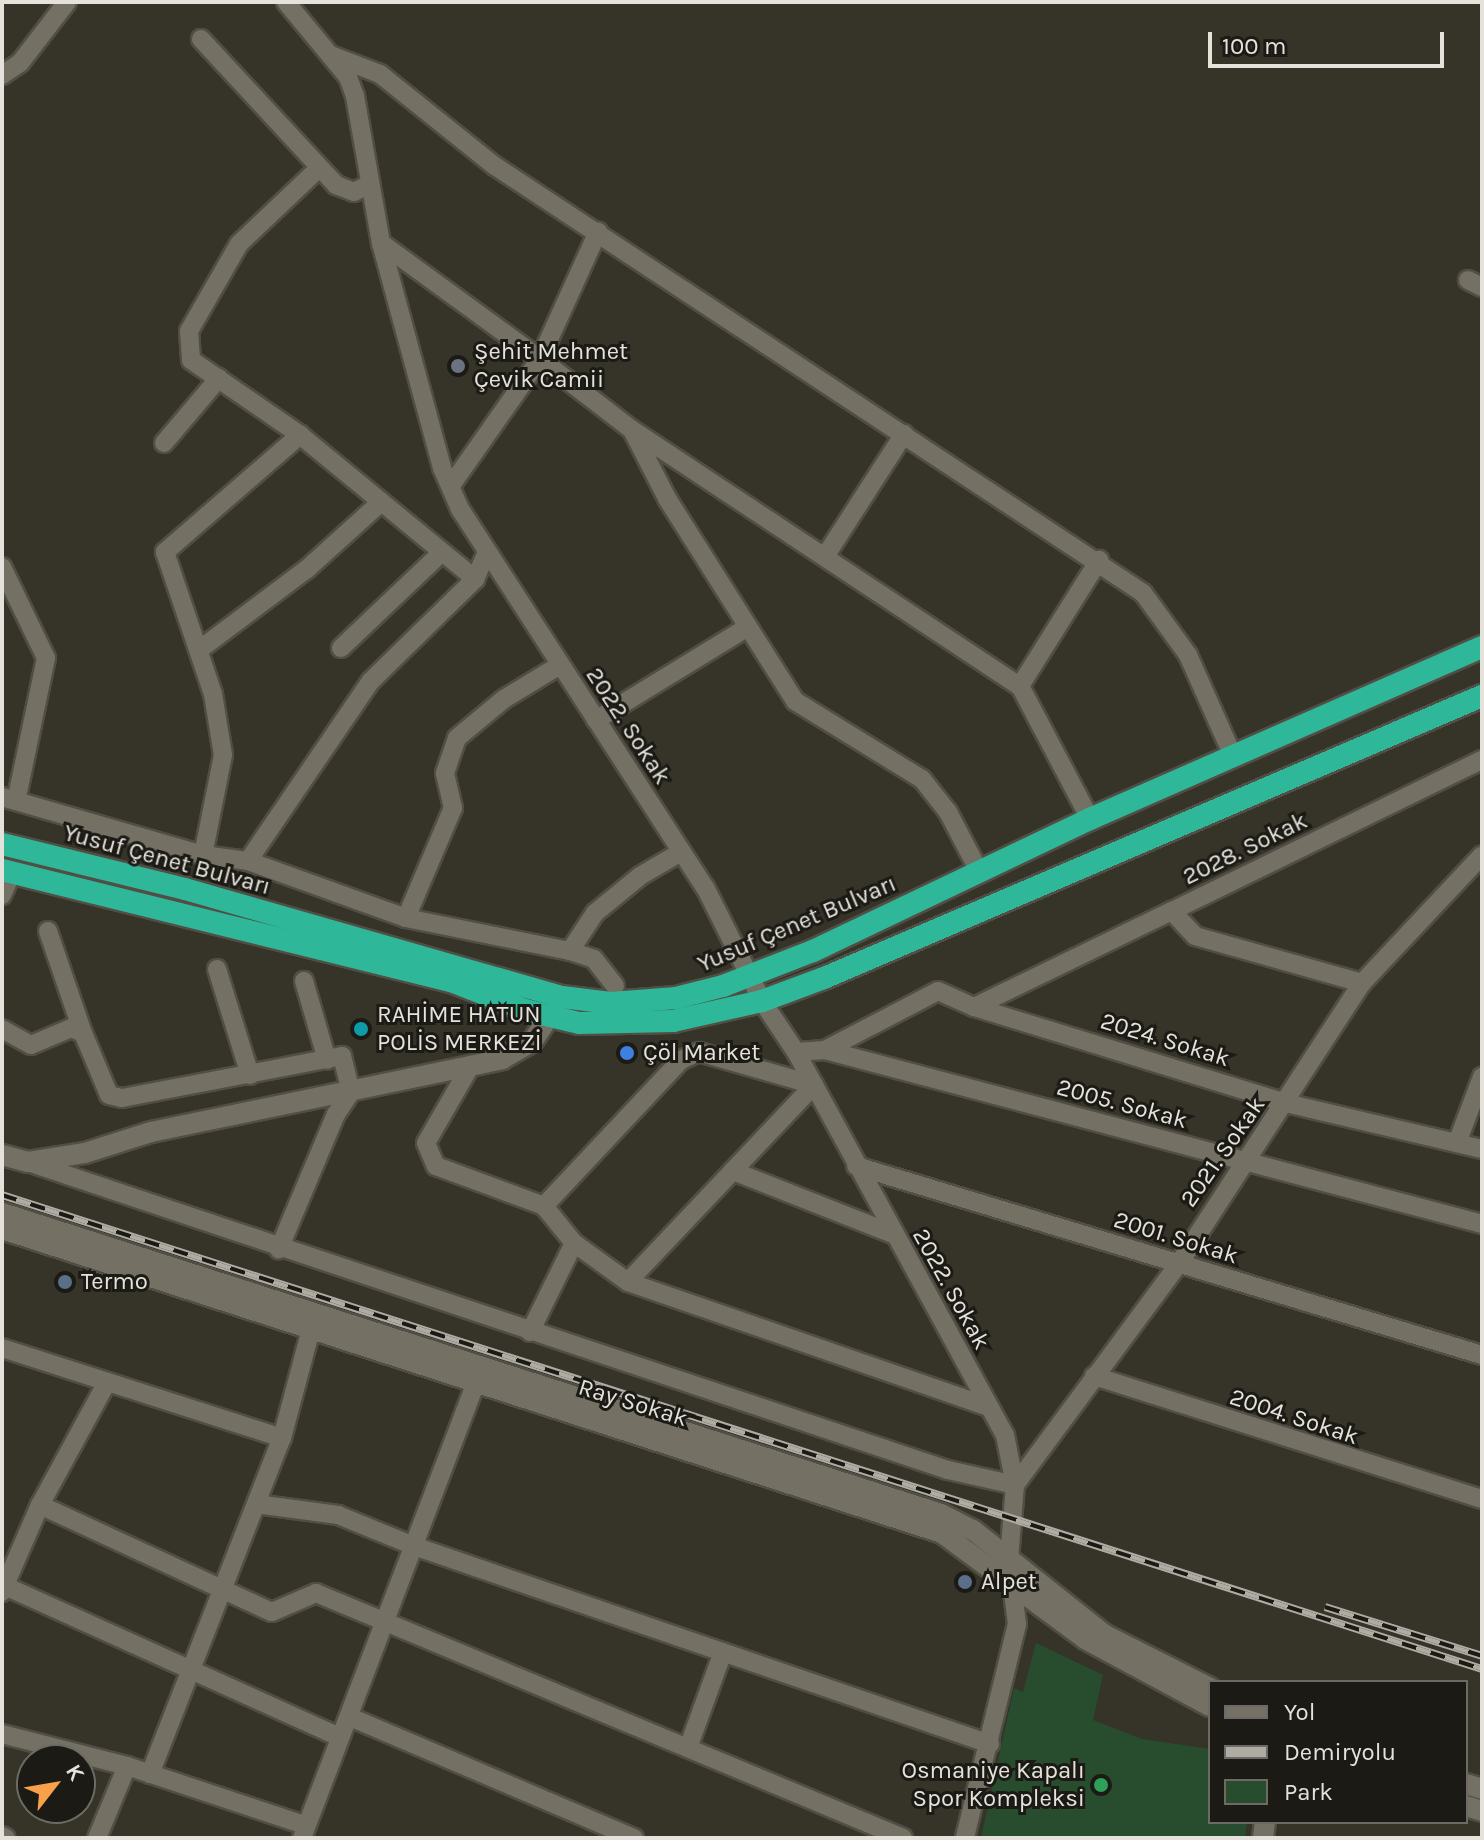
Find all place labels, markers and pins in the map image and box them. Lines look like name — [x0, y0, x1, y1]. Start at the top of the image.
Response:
place label: Şehit Mehmet Çevik Camii — [474, 338, 628, 394]
marker: Şehit Mehmet Çevik Camii — [449, 357, 467, 375]
place label: RAHİME HATUN POLİS MERKEZİ — [377, 1001, 541, 1057]
marker: RAHİME HATUN POLİS MERKEZİ — [352, 1020, 370, 1038]
place label: Çöl Market — [643, 1039, 760, 1067]
marker: Çöl Market — [618, 1044, 636, 1062]
place label: Termo — [81, 1268, 148, 1296]
marker: Termo — [56, 1273, 74, 1291]
place label: Alpet — [981, 1568, 1037, 1596]
marker: Alpet — [956, 1573, 974, 1591]
place label: Osmaniye Kapalı Spor Kompleksi — [901, 1757, 1085, 1813]
marker: Osmaniye Kapalı Spor Kompleksi — [1092, 1776, 1110, 1794]

